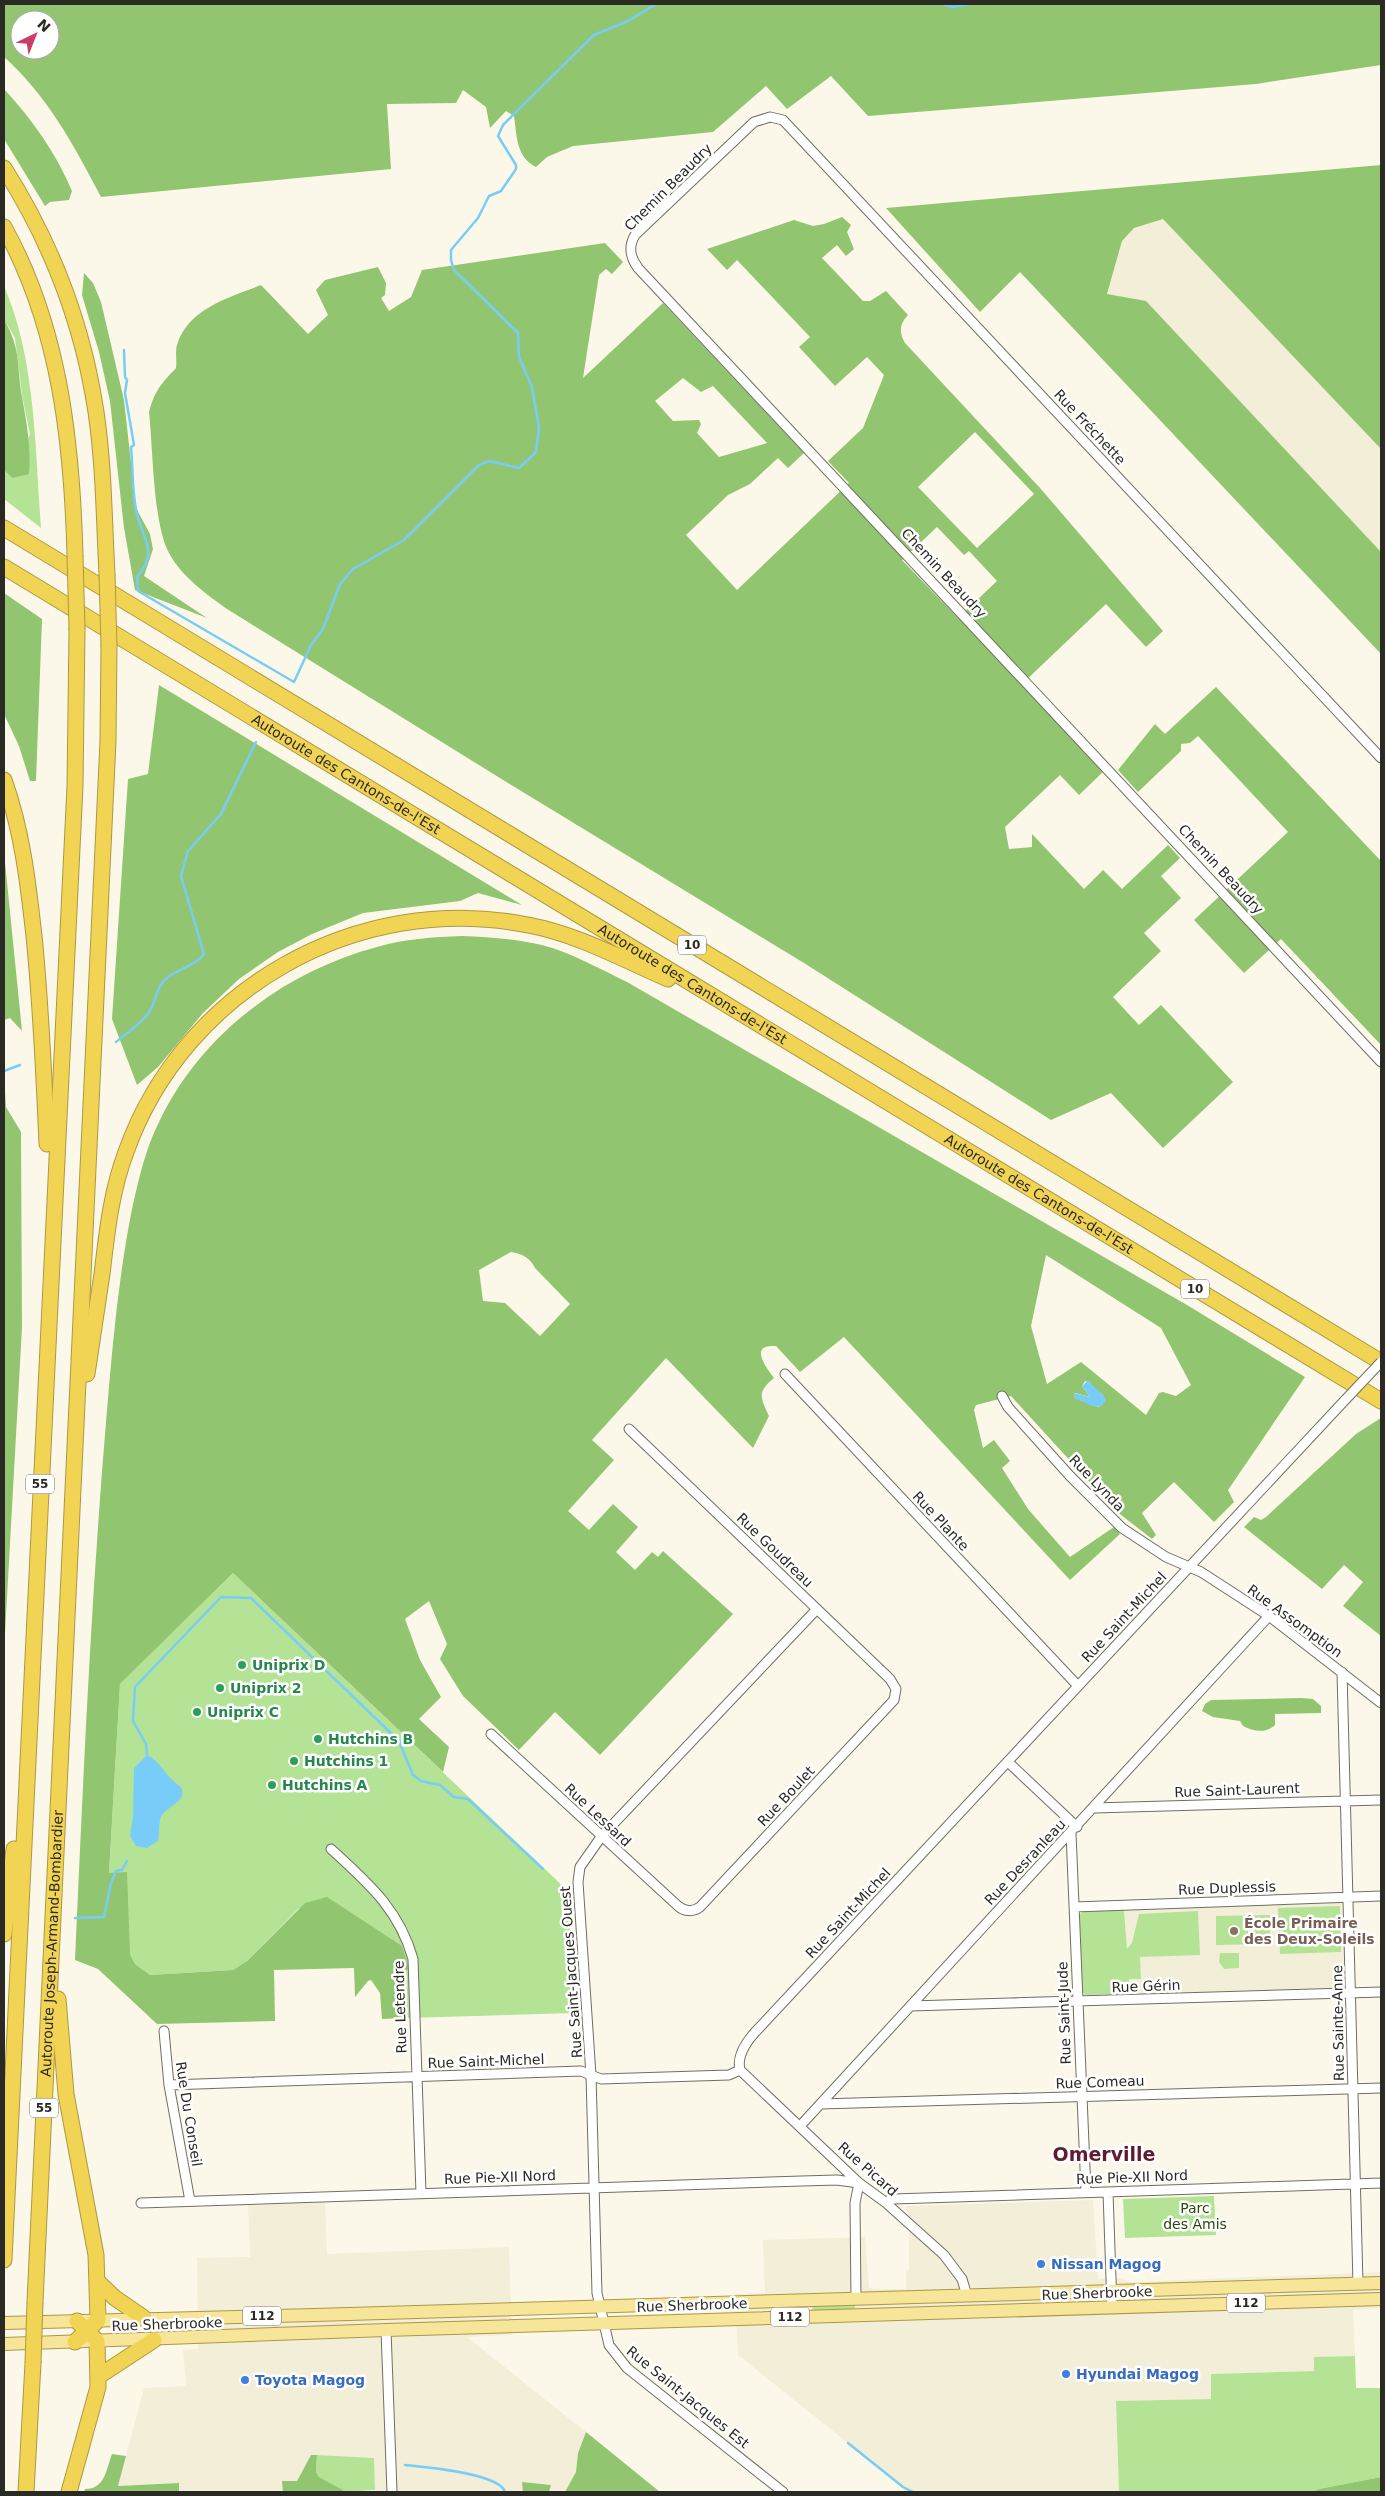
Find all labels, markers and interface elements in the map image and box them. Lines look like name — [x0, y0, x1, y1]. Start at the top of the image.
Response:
north arrow — [10, 10, 60, 60]
text: N — [34, 16, 54, 35]
street label: Chemin Beaudry — [621, 140, 715, 234]
street label: Rue Fréchette — [1051, 386, 1129, 468]
street label: Chemin Beaudry — [898, 525, 990, 621]
street label: Autoroute des Cantons-de-l'Est — [249, 711, 444, 838]
street label: Chemin Beaudry — [1175, 821, 1267, 917]
street label: Autoroute des Cantons-de-l'Est — [595, 921, 790, 1048]
road number: 10 — [678, 936, 706, 954]
street label: Autoroute des Cantons-de-l'Est — [942, 1131, 1137, 1257]
road number: 10 — [1181, 1280, 1209, 1298]
street label: Rue Lynda — [1066, 1451, 1128, 1515]
road number: 55 — [26, 1475, 54, 1494]
street label: Rue Plante — [910, 1488, 972, 1554]
street label: Rue Goudreau — [734, 1510, 816, 1590]
street label: Rue Saint-Michel — [1078, 1569, 1170, 1665]
street label: Rue Assomption — [1245, 1581, 1345, 1661]
place label: Uniprix D — [252, 1657, 325, 1673]
marker: Uniprix D — [236, 1659, 248, 1671]
place label: Uniprix 2 — [230, 1680, 302, 1696]
marker: Uniprix 2 — [214, 1682, 226, 1694]
place label: Uniprix C — [207, 1704, 279, 1720]
marker: Uniprix C — [191, 1706, 203, 1718]
place label: Hutchins B — [328, 1731, 413, 1747]
marker: Hutchins B — [312, 1733, 324, 1745]
place label: Hutchins 1 — [304, 1753, 388, 1769]
marker: Hutchins 1 — [288, 1755, 300, 1767]
street label: Rue Boulet — [754, 1762, 818, 1829]
place label: Hutchins A — [282, 1777, 368, 1793]
marker: Hutchins A — [266, 1779, 278, 1791]
street label: Rue Lessard — [562, 1780, 634, 1850]
street label: Rue Saint-Laurent — [1174, 1780, 1300, 1800]
street label: Autoroute Joseph-Armand-Bombardier — [38, 1810, 66, 2077]
street label: Rue Desranleau — [981, 1816, 1069, 1908]
street label: Rue Saint-Michel — [802, 1865, 894, 1961]
street label: Rue Duplessis — [1178, 1878, 1276, 1898]
street label: Rue Saint-Jacques Ouest — [557, 1885, 585, 2059]
place label: École Primaire des Deux-Soleils — [1244, 1915, 1375, 1947]
marker: École Primaire des Deux-Soleils — [1228, 1925, 1240, 1937]
street label: Rue Letendre — [390, 1960, 410, 2054]
street label: Rue Saint-Jude — [1054, 1961, 1074, 2065]
street label: Rue Sainte-Anne — [1329, 1965, 1347, 2081]
street label: Rue Gérin — [1111, 1977, 1181, 1995]
street label: Rue Saint-Michel — [427, 2051, 545, 2071]
street label: Rue Du Conseil — [173, 2060, 205, 2168]
street label: Rue Comeau — [1055, 2072, 1145, 2092]
road number: 55 — [30, 2098, 58, 2118]
street label: Rue Picard — [835, 2139, 901, 2199]
district label: Omerville — [1052, 2143, 1156, 2165]
street label: Rue Pie-XII Nord — [444, 2167, 556, 2187]
street label: Rue Pie-XII Nord — [1076, 2167, 1188, 2187]
park label: Parc des Amis — [1163, 2200, 1227, 2232]
place label: Nissan Magog — [1051, 2256, 1162, 2272]
marker: Nissan Magog — [1035, 2258, 1047, 2270]
street label: Rue Sherbrooke — [1041, 2283, 1153, 2303]
road number: 112 — [1227, 2294, 1265, 2312]
street label: Rue Sherbrooke — [636, 2295, 748, 2315]
road number: 112 — [243, 2306, 281, 2326]
road number: 112 — [771, 2308, 809, 2326]
street label: Rue Sherbrooke — [111, 2314, 223, 2334]
street label: Rue Saint-Jacques Est — [624, 2343, 753, 2452]
place label: Hyundai Magog — [1076, 2366, 1199, 2382]
marker: Hyundai Magog — [1060, 2368, 1072, 2380]
place label: Toyota Magog — [255, 2372, 365, 2388]
marker: Toyota Magog — [239, 2374, 251, 2386]

